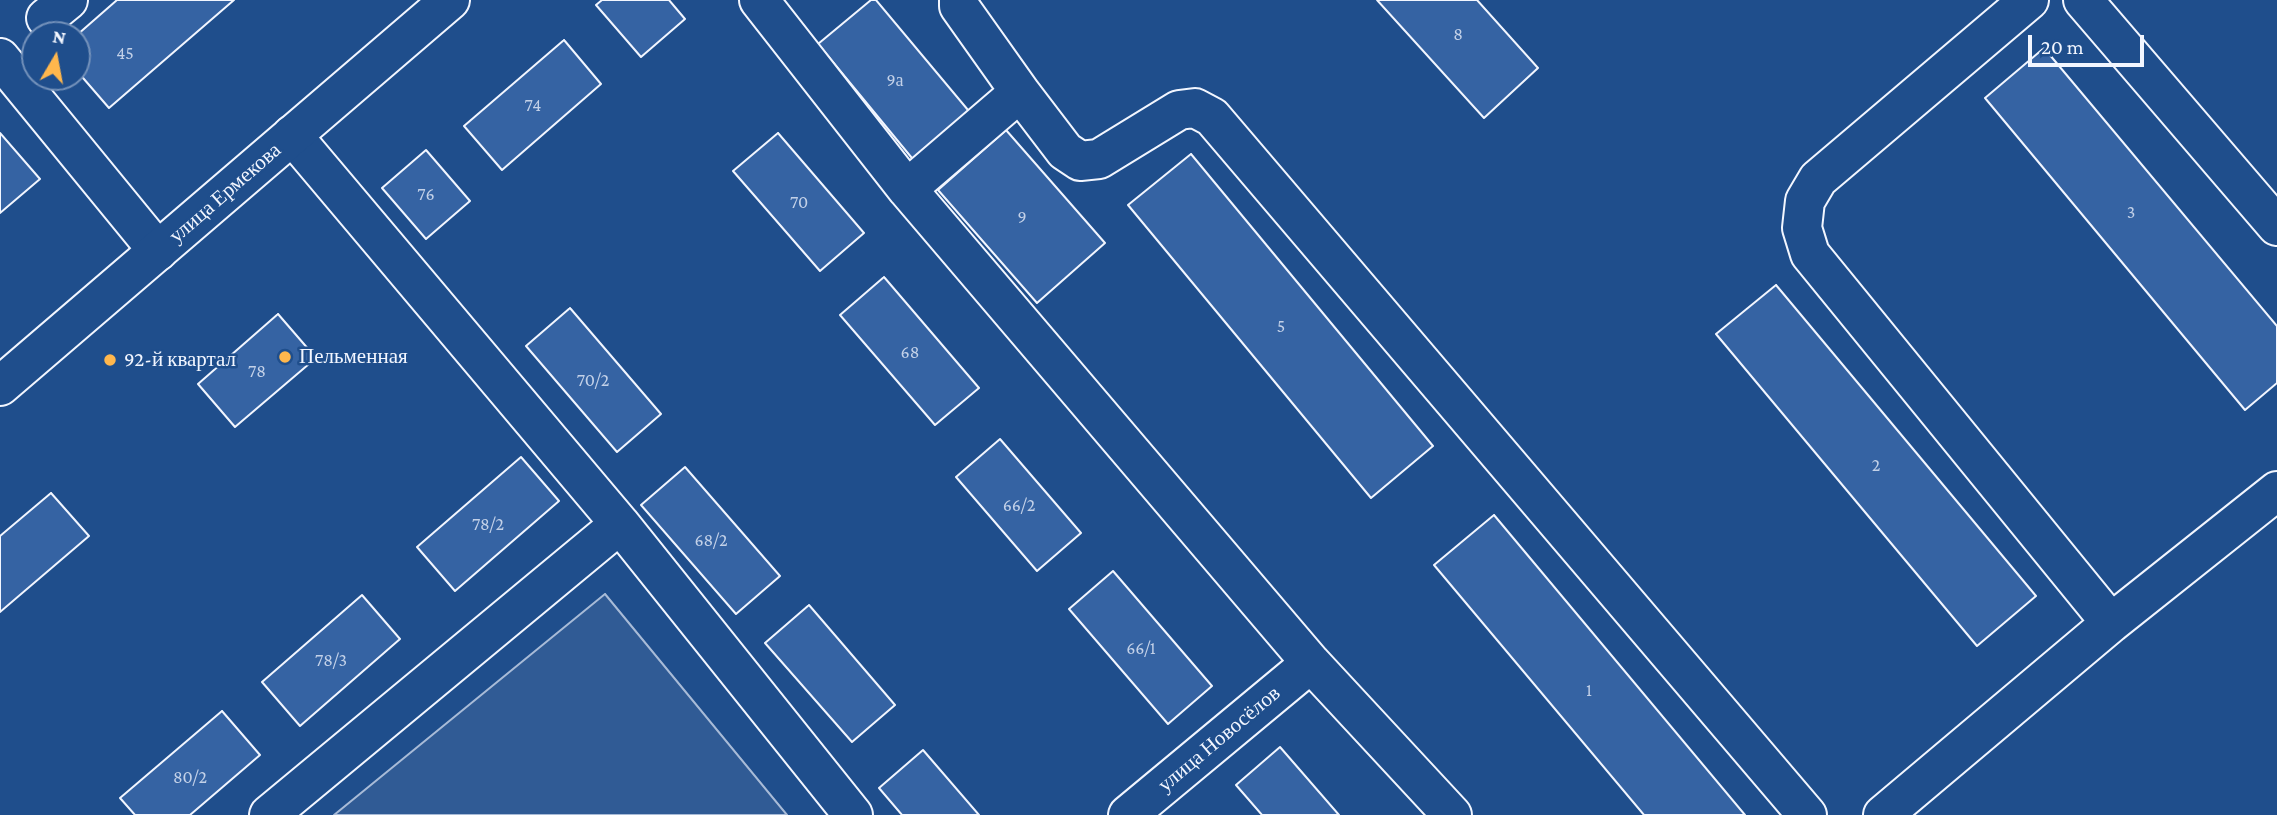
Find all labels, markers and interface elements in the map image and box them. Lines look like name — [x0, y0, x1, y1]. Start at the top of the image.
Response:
north arrow — [21, 21, 91, 91]
scale bar — [2032, 21, 2148, 65]
house number: 8 — [1453, 23, 1463, 45]
text: N — [51, 25, 68, 48]
text: 20 m — [2041, 35, 2084, 59]
house number: 45 — [116, 42, 134, 64]
house number: 9а — [886, 69, 904, 91]
house number: 74 — [525, 94, 541, 116]
street label: улица Ермекова — [164, 138, 286, 248]
house number: 76 — [417, 183, 435, 205]
house number: 70 — [790, 191, 808, 213]
house number: 3 — [2127, 201, 2135, 223]
house number: 9 — [1017, 206, 1027, 228]
house number: 5 — [1277, 315, 1285, 337]
house number: 68 — [901, 341, 919, 363]
place label: Пельменная — [299, 344, 408, 370]
place label: 92-й квартал — [124, 347, 236, 373]
marker: Пельменная — [277, 349, 293, 365]
marker: 92-й квартал — [102, 352, 118, 368]
house number: 78 — [248, 360, 266, 382]
house number: 70/2 — [577, 369, 609, 391]
house number: 2 — [1872, 454, 1880, 476]
house number: 66/2 — [1003, 494, 1035, 516]
house number: 78/2 — [472, 513, 504, 535]
house number: 68/2 — [694, 529, 728, 551]
house number: 66/1 — [1126, 637, 1156, 659]
house number: 78/3 — [315, 649, 347, 671]
house number: 1 — [1586, 679, 1592, 701]
street label: улица Новосёлов — [1153, 681, 1285, 797]
house number: 80/2 — [173, 766, 207, 788]

